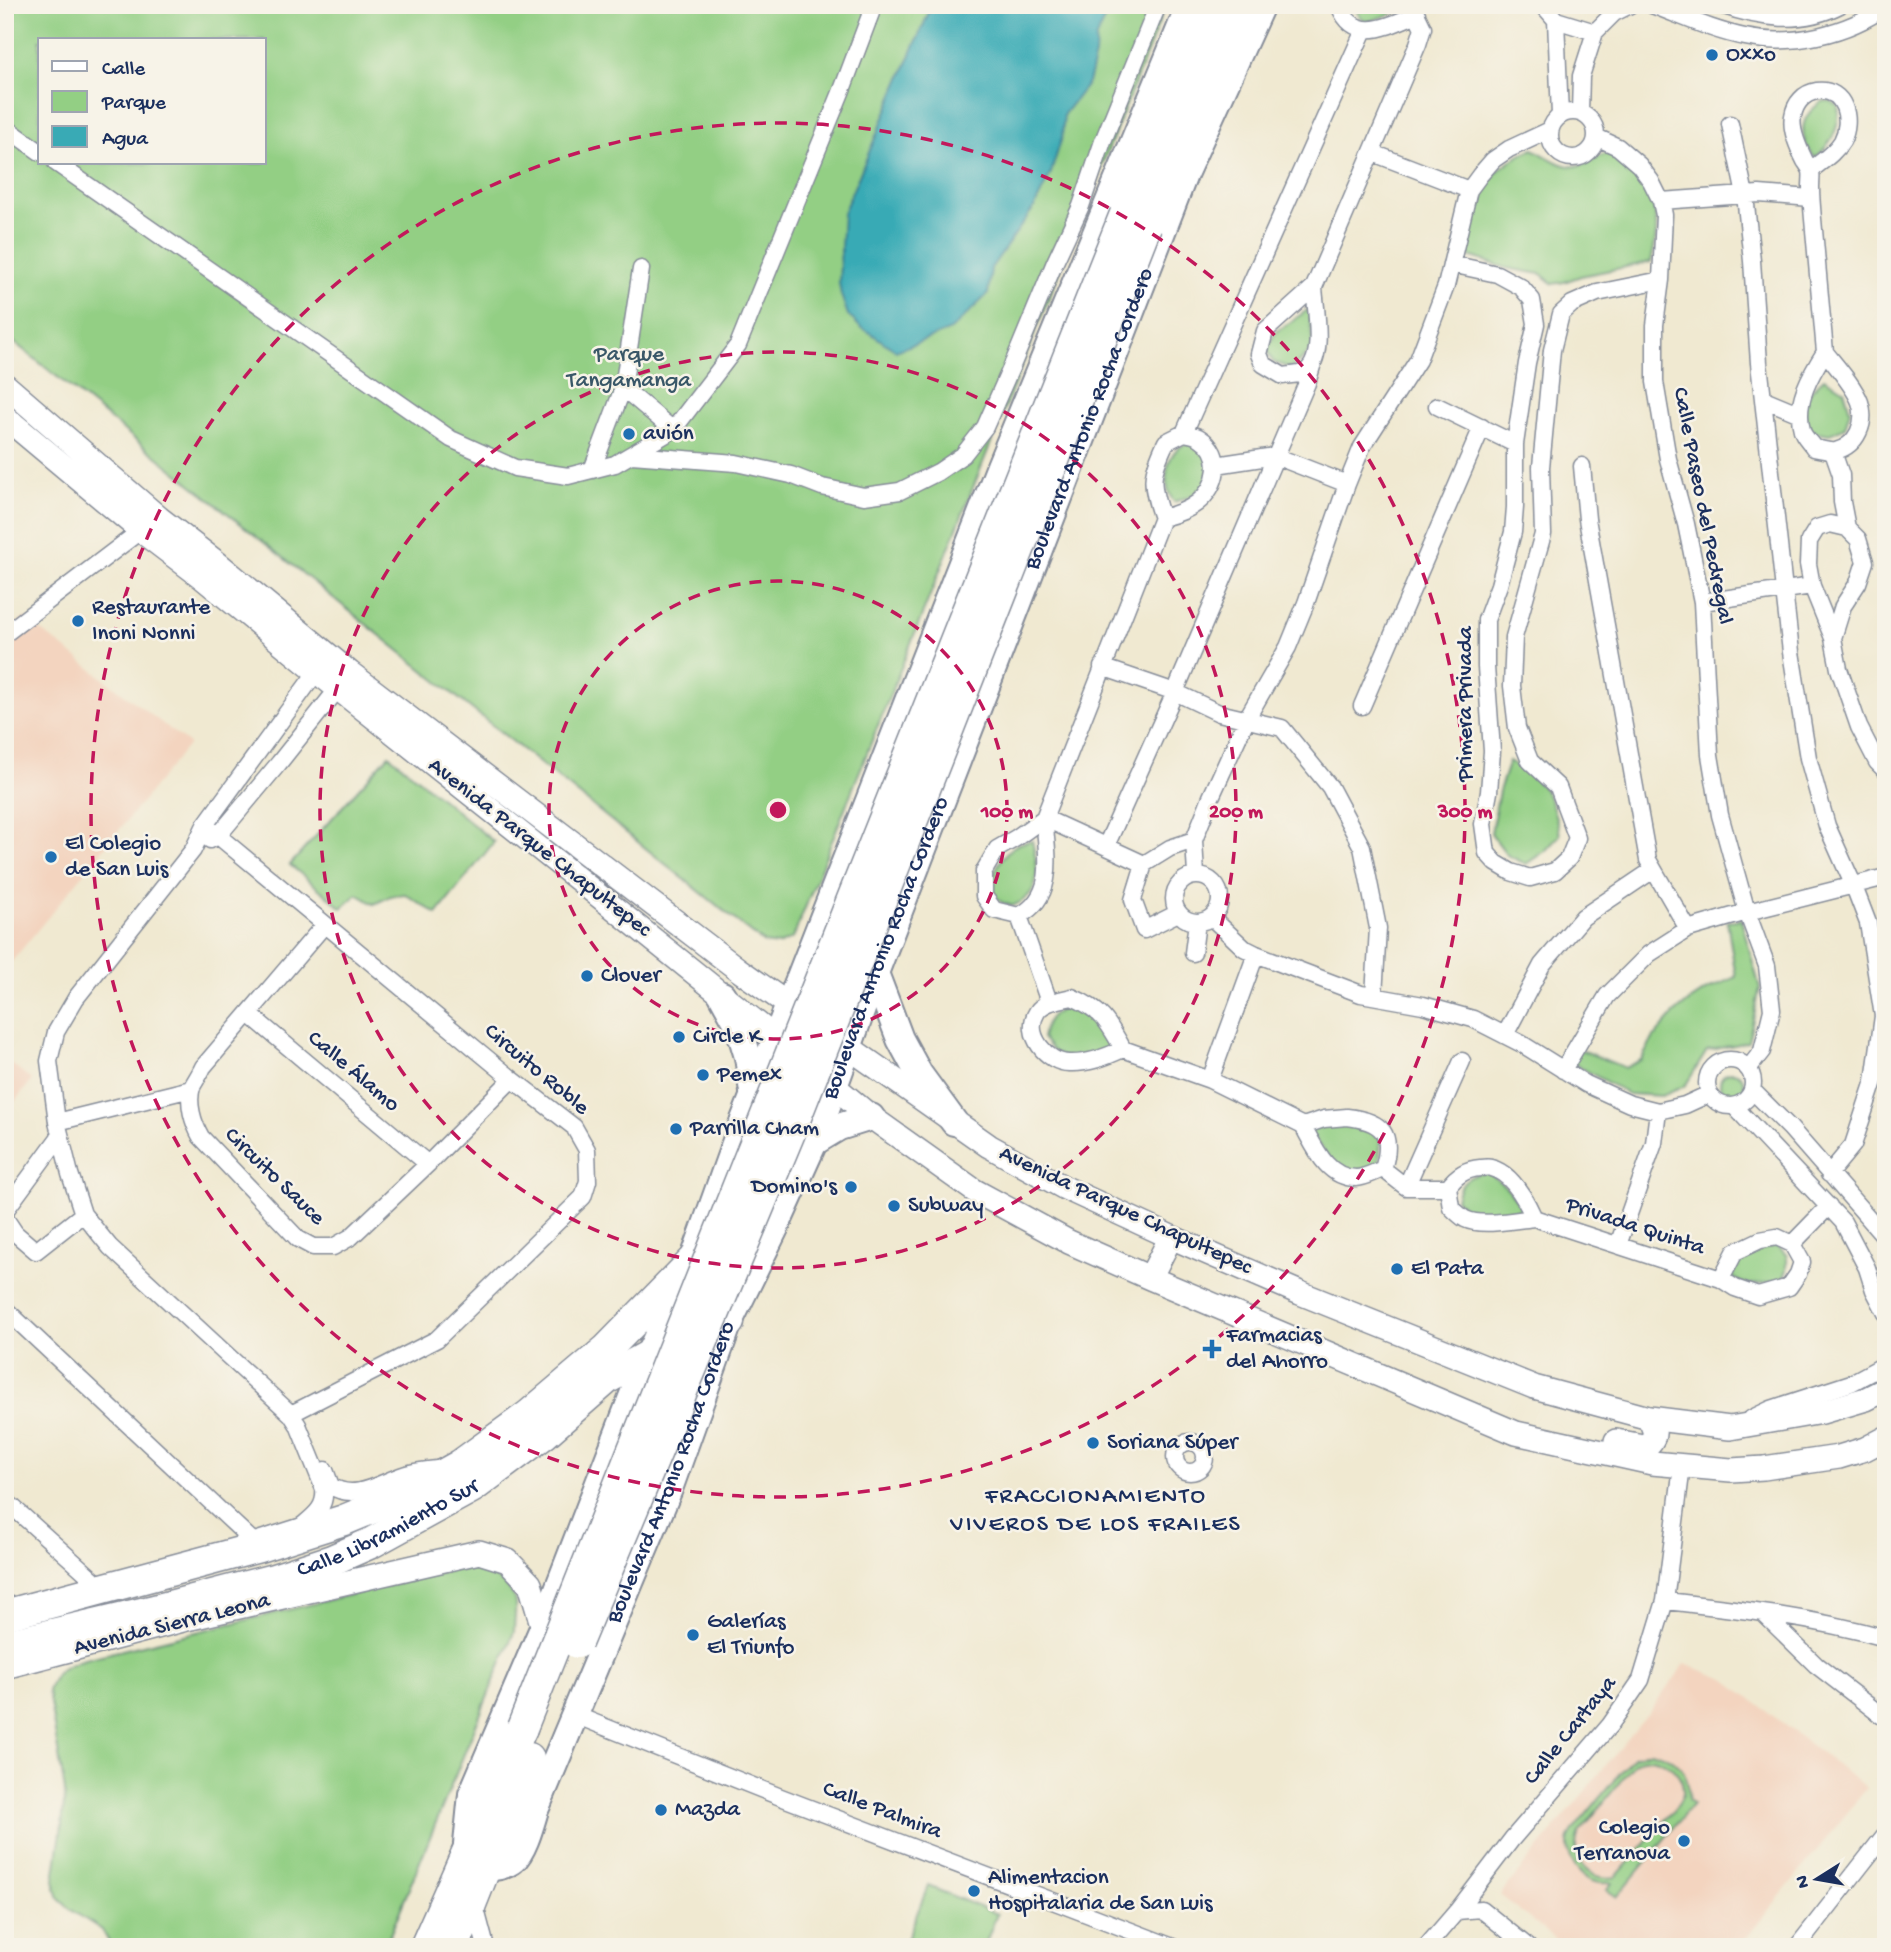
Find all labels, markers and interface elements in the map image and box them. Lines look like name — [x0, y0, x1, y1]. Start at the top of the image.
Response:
legend — [38, 38, 266, 164]
place label: Oxxo — [1726, 42, 1776, 69]
marker: Oxxo — [1704, 47, 1720, 63]
text: Calle — [102, 58, 146, 83]
text: Parque — [101, 92, 167, 117]
text: Agua — [102, 128, 149, 153]
street label: Boulevard Antonio Rocha Cordero — [1019, 264, 1160, 574]
park label: Parque Tangamanga — [565, 342, 692, 395]
street label: Calle Paseo del Pedregal — [1666, 385, 1738, 627]
place label: avión — [643, 421, 694, 448]
marker: avión — [621, 426, 637, 442]
place label: Restaurante Inoni Nonni — [92, 595, 212, 648]
marker: Restaurante Inoni Nonni — [70, 613, 86, 629]
street label: Primera Privada — [1453, 625, 1480, 783]
street label: Avenida Parque Chapultepec — [422, 752, 657, 944]
street label: Boulevard Antonio Rocha Cordero — [817, 793, 955, 1104]
centre of rings — [766, 798, 790, 822]
text: 100 m — [980, 801, 1033, 826]
text: 200 m — [1209, 801, 1263, 826]
text: 300 m — [1437, 801, 1492, 826]
place label: El Colegio de San Luis — [65, 831, 169, 884]
marker: El Colegio de San Luis — [43, 849, 59, 865]
place label: Clover — [601, 963, 662, 990]
marker: Clover — [579, 968, 595, 984]
street label: Circuito Roble — [478, 1018, 595, 1123]
place label: Circle K — [693, 1024, 764, 1051]
street label: Calle Álamo — [301, 1025, 405, 1118]
marker: Circle K — [671, 1029, 687, 1045]
place label: Pemex — [716, 1062, 782, 1089]
marker: Pemex — [695, 1067, 711, 1083]
place label: Parrilla Cham — [689, 1116, 819, 1143]
marker: Parrilla Cham — [668, 1121, 684, 1137]
street label: Circuito Sauce — [218, 1122, 331, 1233]
street label: Avenida Parque Chapultepec — [994, 1141, 1257, 1282]
place label: Domino's — [750, 1174, 838, 1201]
marker: Domino's — [843, 1179, 859, 1195]
street label: Privada Quinta — [1561, 1191, 1709, 1263]
place label: Subway — [908, 1193, 984, 1220]
marker: Subway — [886, 1198, 902, 1214]
place label: El Pata — [1411, 1256, 1485, 1283]
marker: El Pata — [1389, 1261, 1405, 1277]
street label: Boulevard Antonio Rocha Cordero — [601, 1318, 742, 1628]
place label: Farmacias del Ahorro — [1225, 1323, 1328, 1376]
marker: Farmacias del Ahorro — [1204, 1341, 1220, 1357]
place label: Soriana Súper — [1107, 1430, 1239, 1457]
marker: Soriana Súper — [1085, 1435, 1101, 1451]
street label: Calle Libramiento Sur — [294, 1472, 487, 1584]
district label: FRACCIONAMIENTO VIVEROS DE LOS FRAILES — [949, 1483, 1242, 1540]
street label: Avenida Sierra Leona — [71, 1587, 274, 1662]
place label: Galerías El Triunfo — [707, 1609, 795, 1662]
marker: Galerías El Triunfo — [685, 1627, 701, 1643]
street label: Calle Cartaya — [1519, 1670, 1624, 1791]
street label: Calle Palmira — [819, 1776, 947, 1847]
place label: Mazda — [675, 1797, 741, 1824]
marker: Mazda — [653, 1802, 669, 1818]
place label: Colegio Terranova — [1572, 1815, 1671, 1868]
marker: Colegio Terranova — [1676, 1833, 1692, 1849]
north arrow — [1783, 1843, 1853, 1913]
place label: Alimentacion Hospitalaria de San Luis — [988, 1865, 1213, 1918]
text: N — [1791, 1873, 1816, 1890]
marker: Alimentacion Hospitalaria de San Luis — [966, 1883, 982, 1899]

